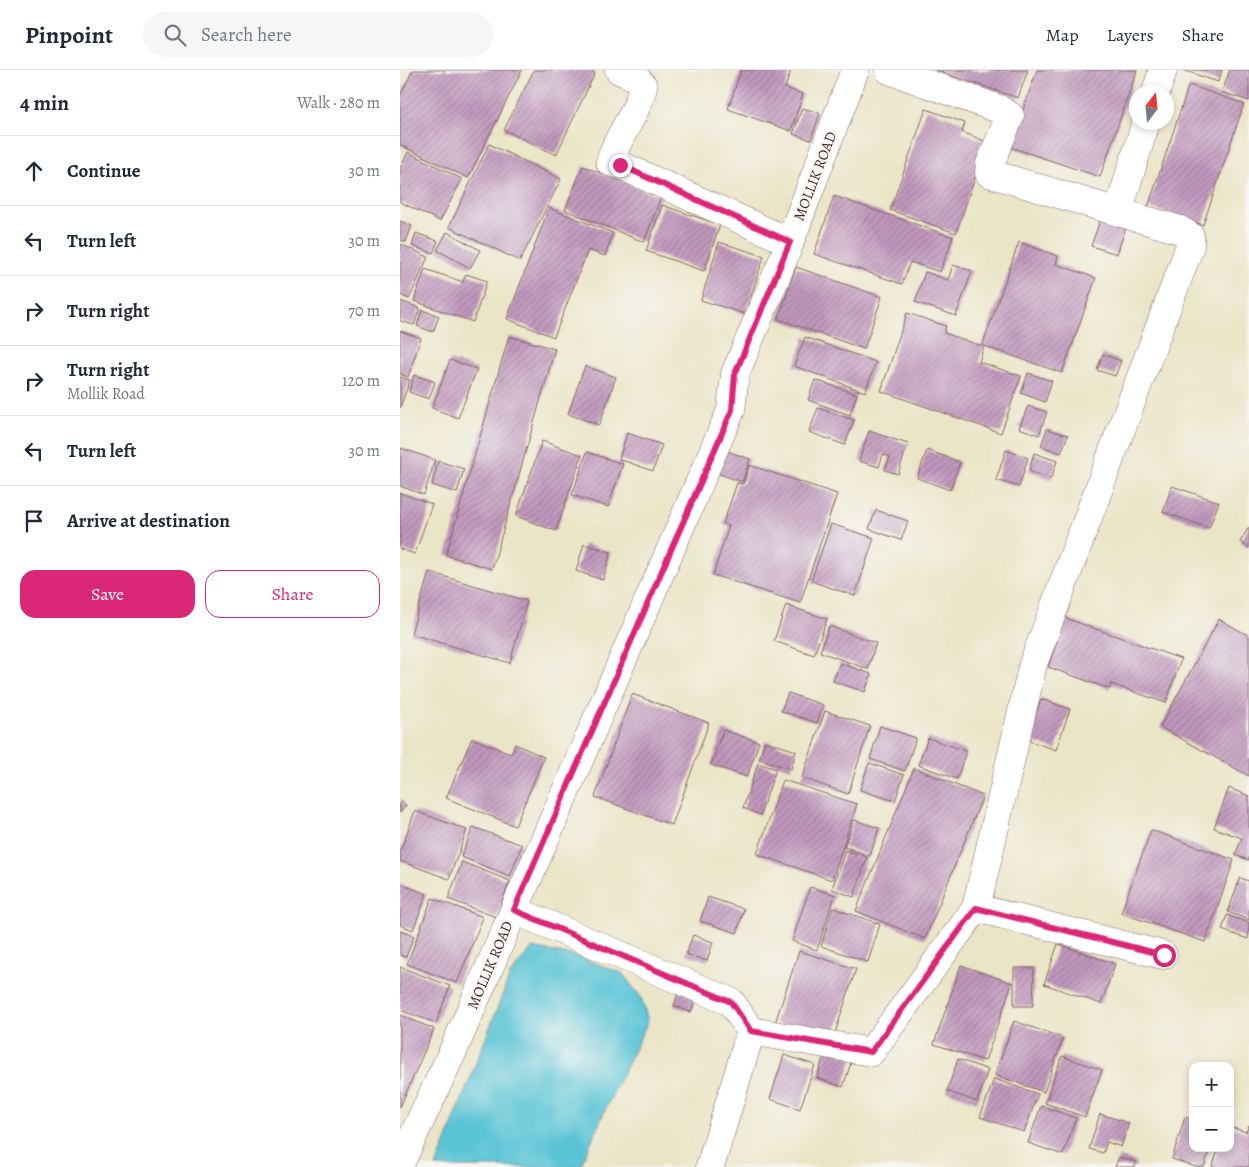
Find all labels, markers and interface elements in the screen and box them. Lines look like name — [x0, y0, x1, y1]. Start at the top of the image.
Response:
search box — [143, 12, 493, 57]
text: Pinpoint — [25, 19, 113, 51]
icon: search — [161, 21, 189, 49]
text: Search here — [201, 22, 291, 48]
text: Map — [1046, 23, 1079, 47]
text: Layers — [1107, 23, 1154, 47]
text: Share — [1182, 23, 1224, 47]
north arrow — [1129, 85, 1174, 130]
text: 4 min — [20, 89, 69, 117]
text: Walk · 280 m — [297, 92, 380, 114]
street label: MOLLIK ROAD — [789, 129, 841, 223]
route end — [609, 154, 632, 177]
icon: ahead — [20, 157, 48, 185]
text: Continue — [67, 158, 141, 184]
text: 30 m — [348, 160, 380, 182]
icon: left — [20, 227, 48, 255]
text: Turn left — [67, 228, 136, 254]
text: 30 m — [348, 230, 380, 252]
icon: right — [20, 297, 48, 325]
text: Turn right — [67, 298, 149, 324]
text: 70 m — [348, 300, 380, 322]
text: Turn right — [67, 357, 149, 383]
icon: right — [20, 367, 48, 395]
text: 120 m — [342, 370, 380, 392]
text: Mollik Road — [67, 383, 145, 405]
icon: left — [20, 437, 48, 465]
text: Turn left — [67, 438, 136, 464]
text: 30 m — [348, 440, 380, 462]
icon: arrive — [20, 507, 48, 535]
text: Arrive at destination — [67, 508, 230, 534]
button: Save — [20, 570, 195, 618]
button: Share — [205, 570, 380, 618]
street label: MOLLIK ROAD — [462, 918, 518, 1012]
route start — [1153, 944, 1176, 967]
map controls — [1189, 1062, 1234, 1152]
button: + — [1189, 1062, 1234, 1107]
button: − — [1189, 1107, 1234, 1152]

